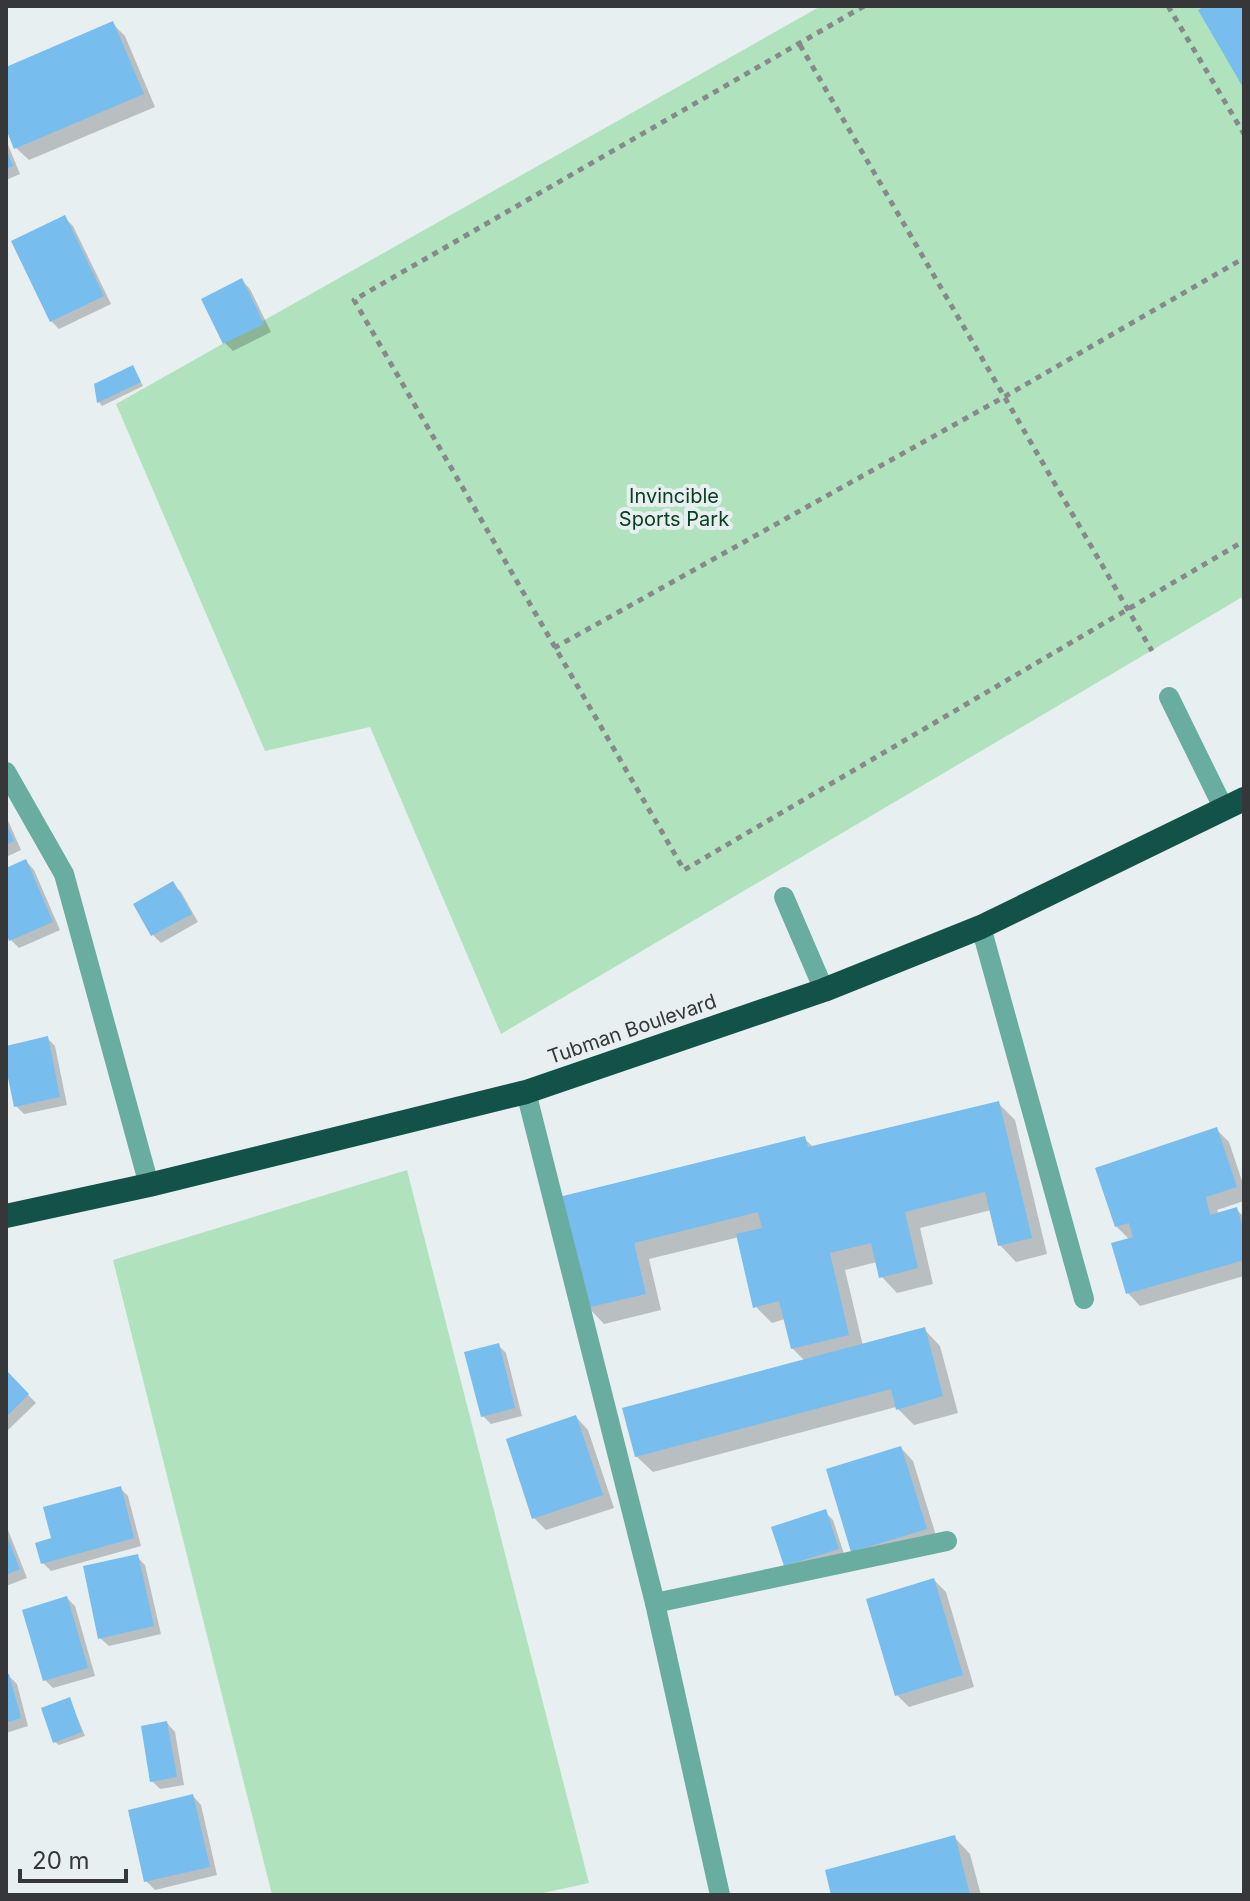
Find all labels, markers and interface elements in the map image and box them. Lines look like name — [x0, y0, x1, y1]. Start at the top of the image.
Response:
park label: Invincible Sports Park — [619, 484, 729, 531]
street label: Tubman Boulevard — [545, 989, 719, 1069]
scale bar — [20, 1833, 126, 1883]
text: 20 m — [32, 1846, 90, 1875]

